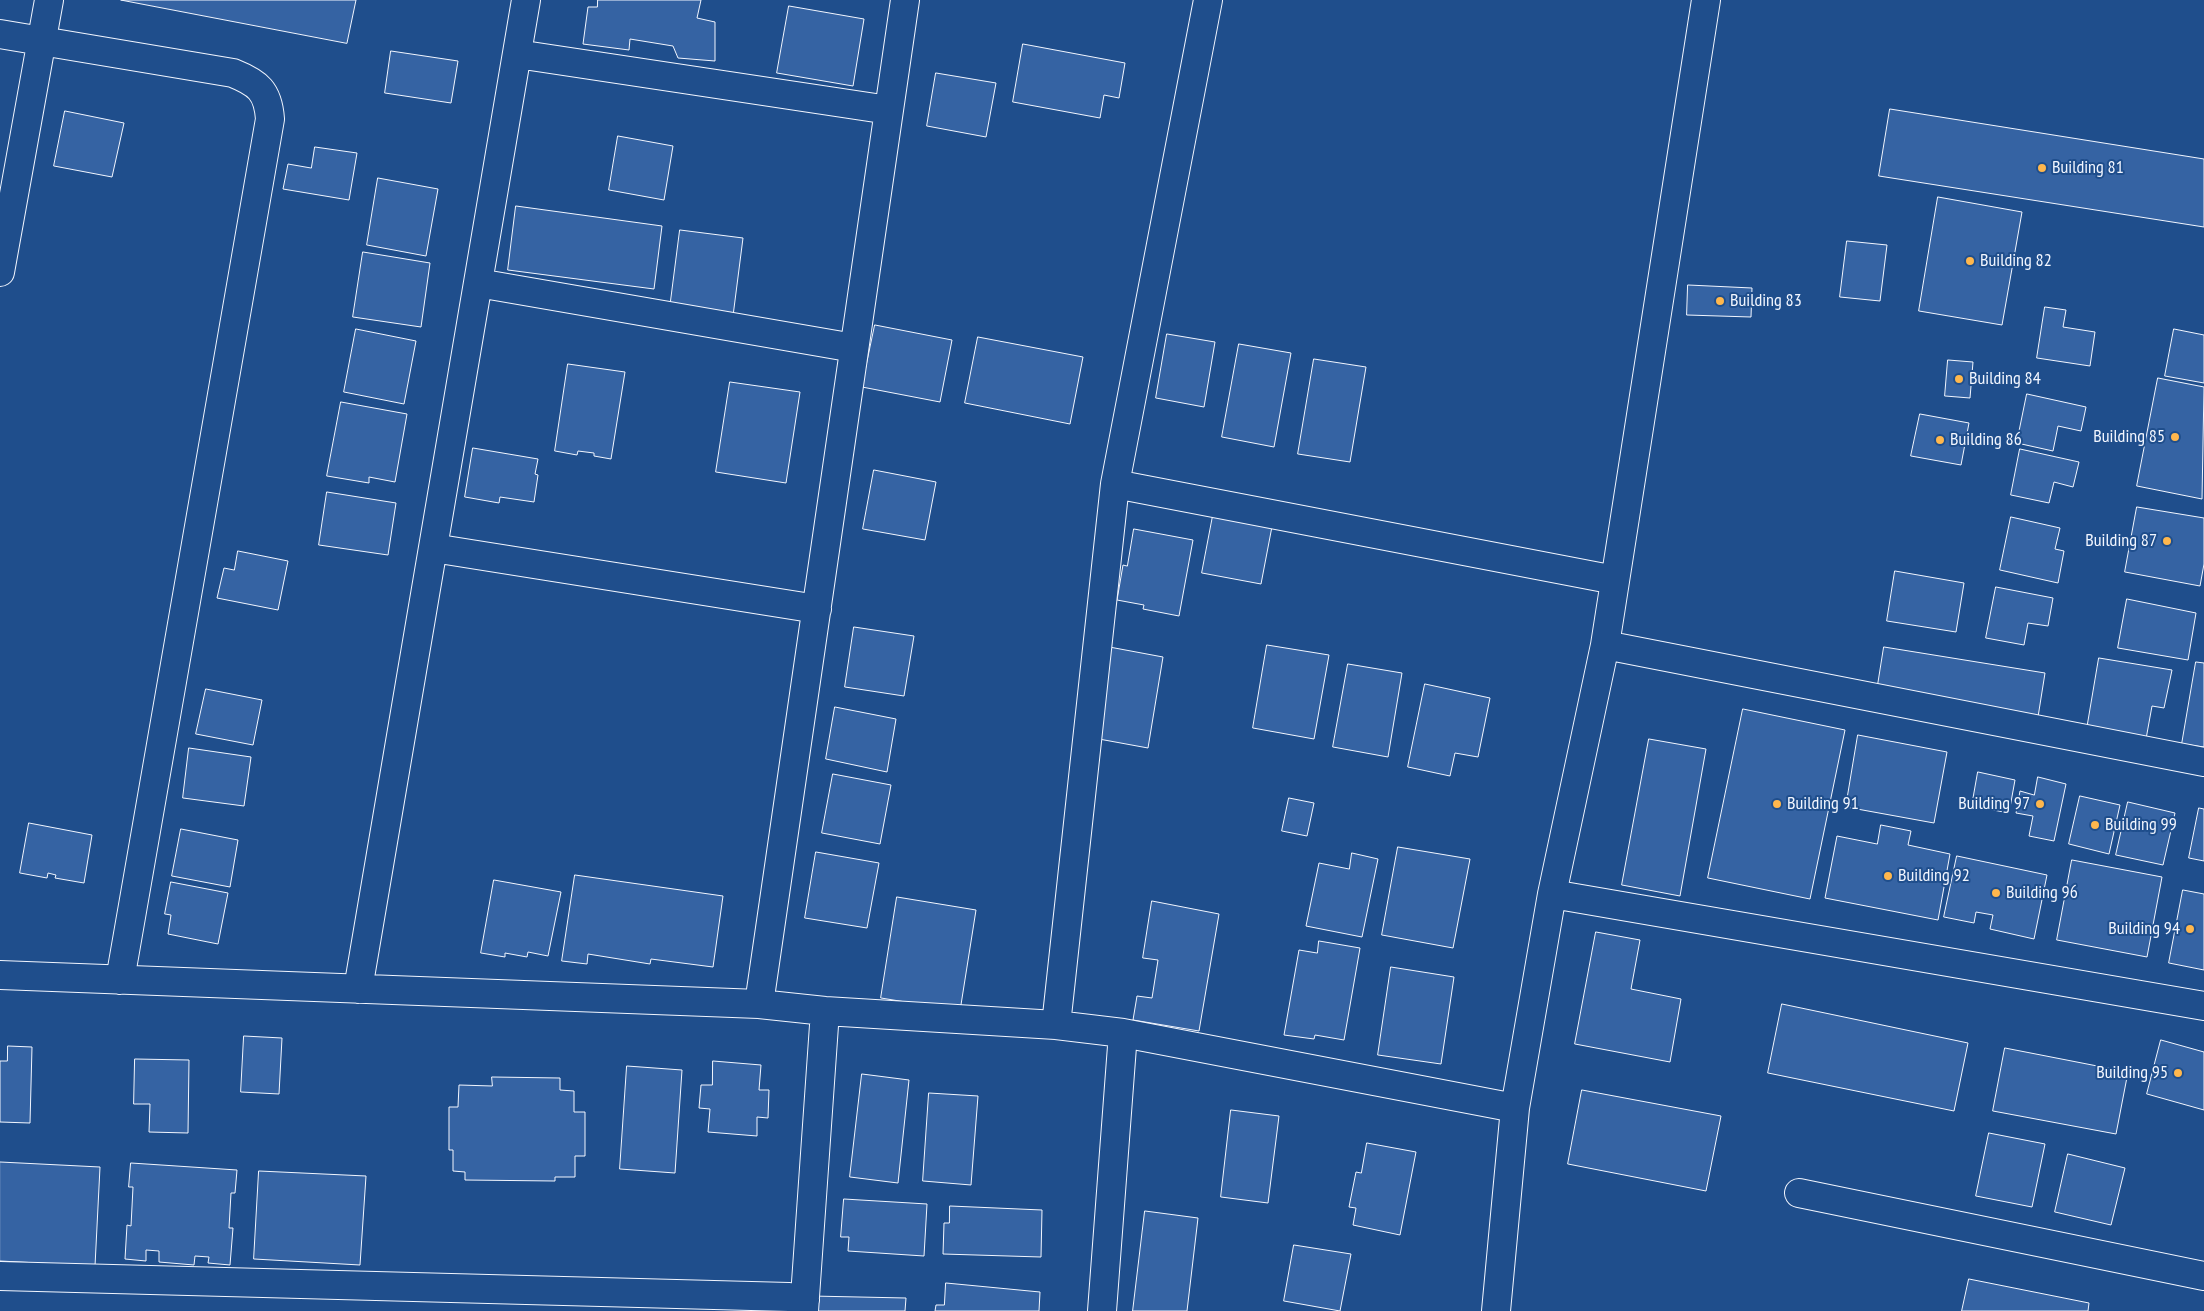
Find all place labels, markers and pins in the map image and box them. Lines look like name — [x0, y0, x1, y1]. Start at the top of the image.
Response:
place label: Building 81 — [2052, 157, 2124, 179]
marker: Building 81 — [2036, 162, 2048, 174]
place label: Building 82 — [1980, 250, 2052, 272]
marker: Building 82 — [1964, 255, 1976, 267]
place label: Building 83 — [1730, 290, 1802, 312]
marker: Building 83 — [1714, 295, 1726, 307]
place label: Building 84 — [1969, 368, 2041, 390]
marker: Building 84 — [1953, 373, 1965, 385]
place label: Building 85 — [2093, 426, 2165, 448]
place label: Building 86 — [1950, 429, 2022, 451]
marker: Building 85 — [2169, 431, 2181, 443]
marker: Building 86 — [1934, 434, 1946, 446]
place label: Building 87 — [2085, 530, 2157, 552]
marker: Building 87 — [2161, 535, 2173, 547]
place label: Building 91 — [1787, 793, 1859, 815]
place label: Building 97 — [1958, 793, 2030, 815]
marker: Building 91 — [1771, 798, 1783, 810]
marker: Building 97 — [2034, 798, 2046, 810]
place label: Building 99 — [2105, 814, 2177, 836]
marker: Building 99 — [2089, 819, 2101, 831]
place label: Building 92 — [1898, 865, 1970, 887]
marker: Building 92 — [1882, 870, 1894, 882]
place label: Building 96 — [2006, 882, 2078, 904]
marker: Building 96 — [1990, 887, 2002, 899]
place label: Building 94 — [2108, 918, 2180, 940]
marker: Building 94 — [2184, 923, 2196, 935]
place label: Building 95 — [2096, 1062, 2168, 1084]
marker: Building 95 — [2172, 1067, 2184, 1079]

